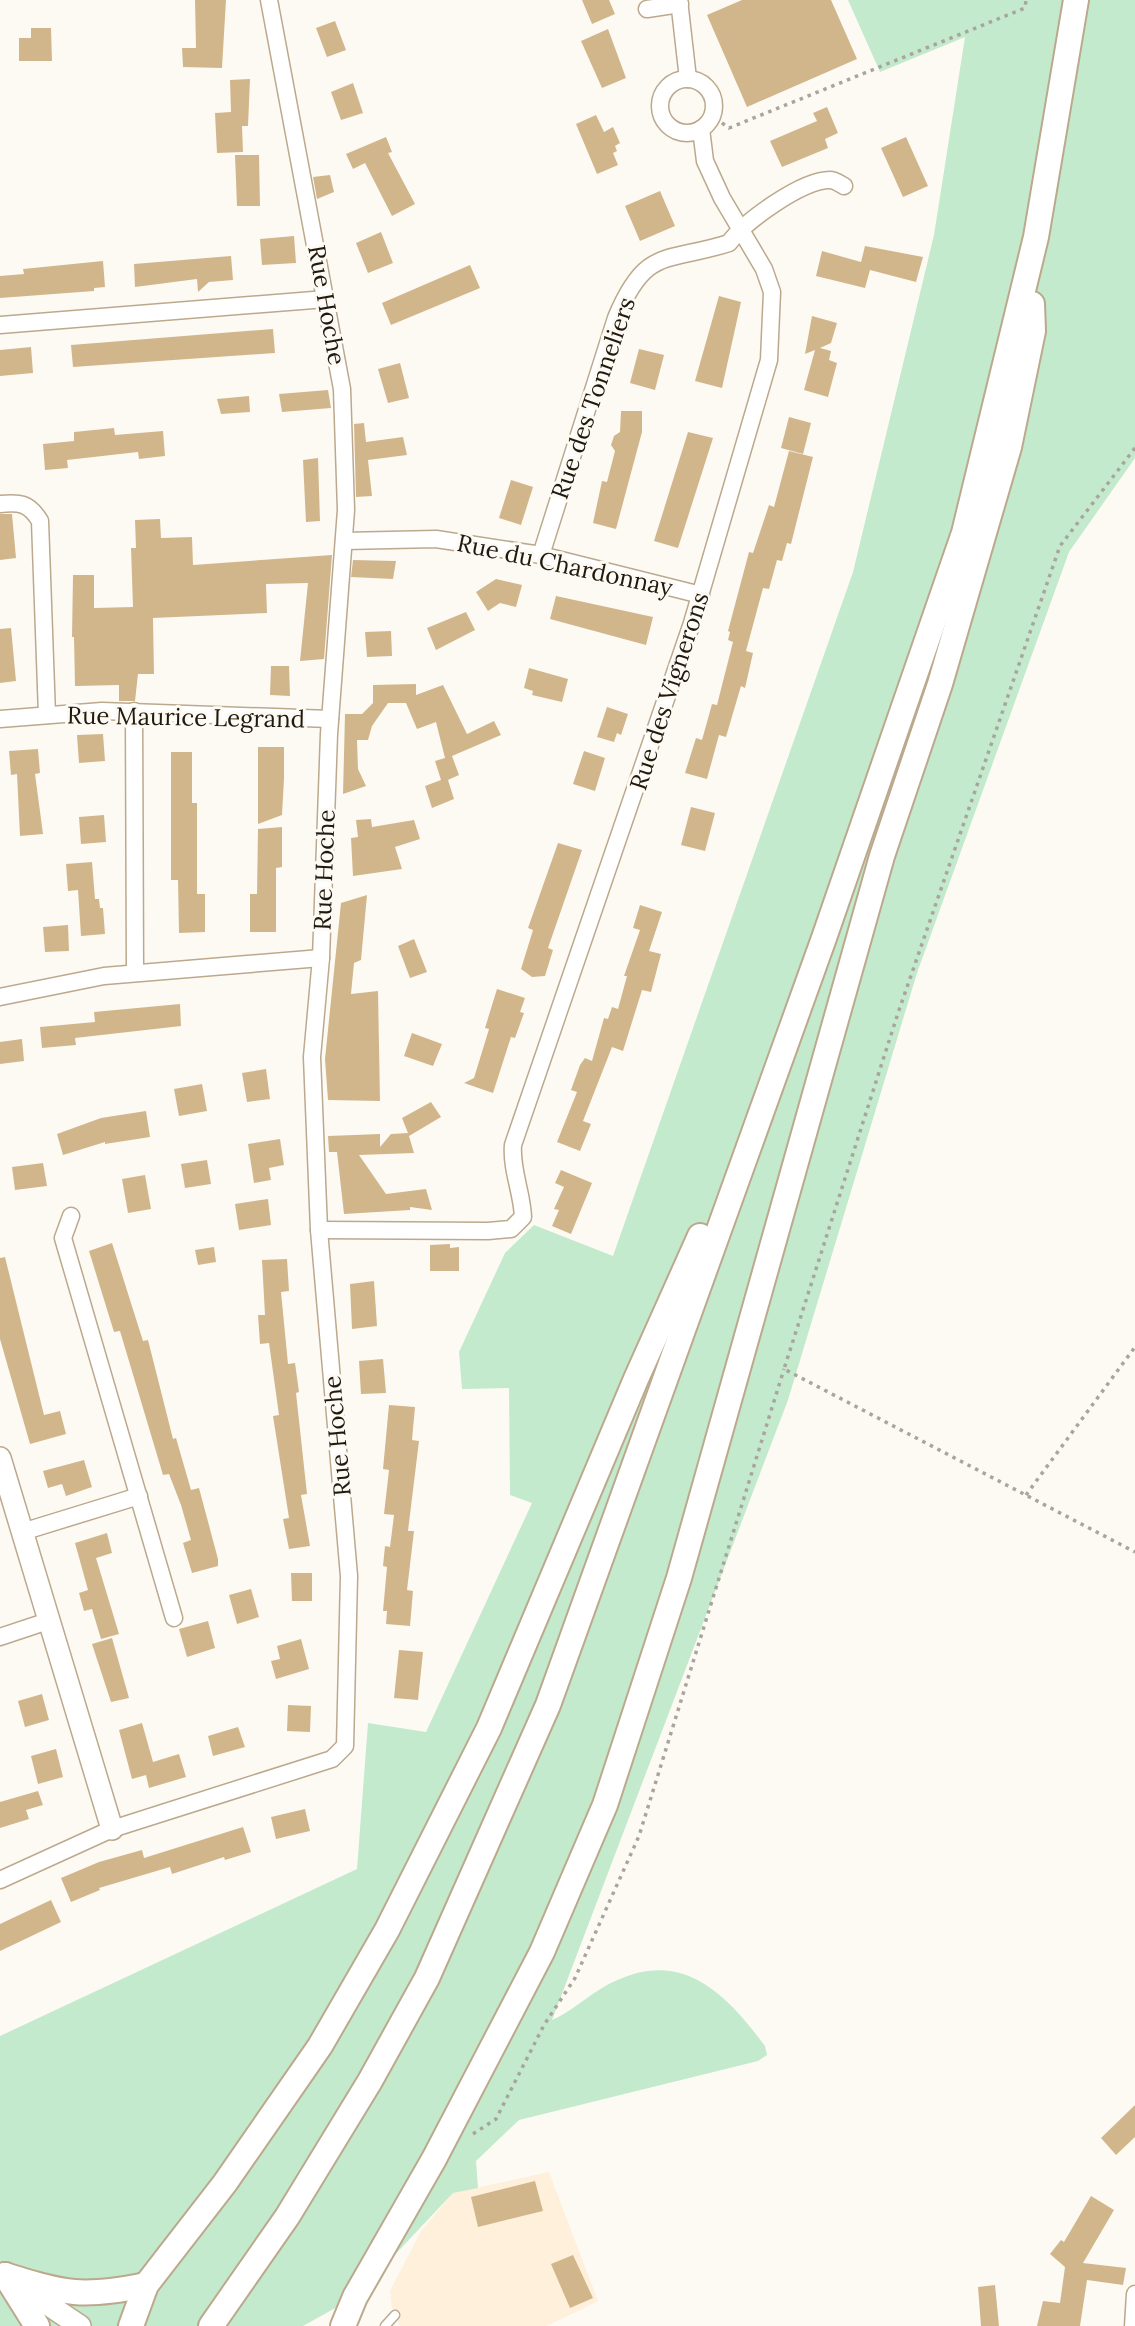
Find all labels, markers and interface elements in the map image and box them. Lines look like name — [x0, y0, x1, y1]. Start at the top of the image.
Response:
street label: Rue Hoche — [301, 243, 353, 367]
street label: Rue des Tonneliers — [544, 293, 642, 503]
street label: Rue du Chardonnay — [454, 527, 676, 603]
street label: Rue des Vignerons — [622, 588, 716, 794]
street label: Rue Maurice Legrand — [67, 699, 305, 735]
street label: Rue Hoche — [306, 809, 342, 931]
street label: Rue Hoche — [316, 1374, 358, 1498]

